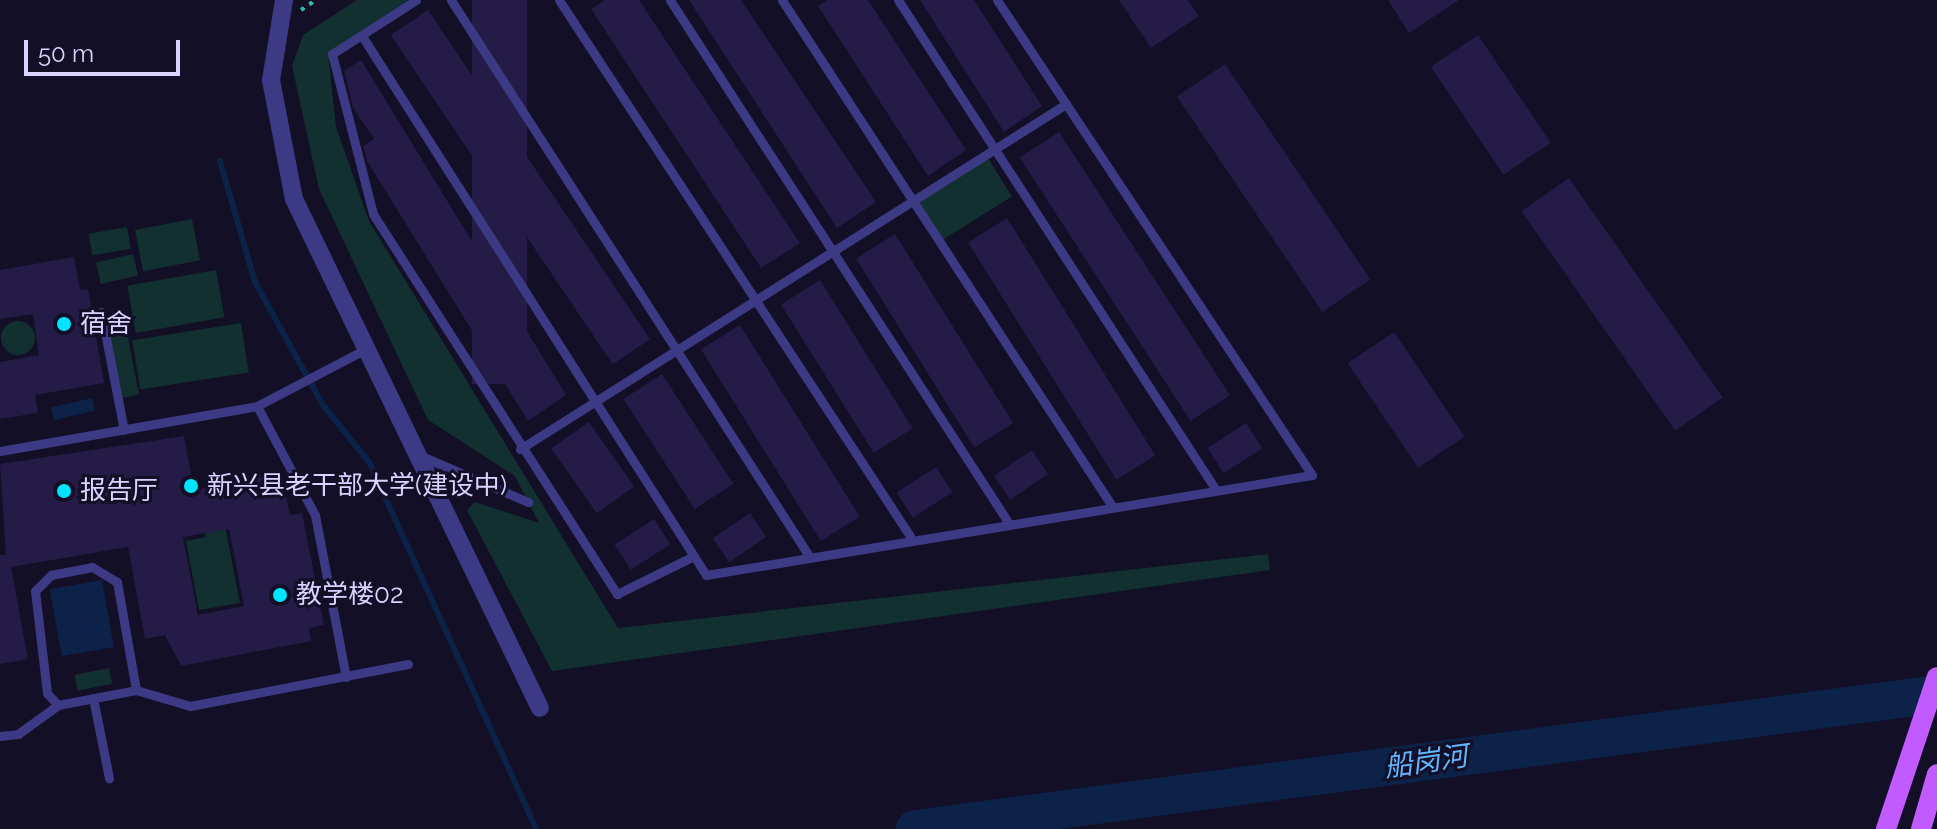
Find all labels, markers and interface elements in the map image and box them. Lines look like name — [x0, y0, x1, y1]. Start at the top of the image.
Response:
scale bar — [28, 24, 184, 74]
text: 50 m — [38, 39, 94, 68]
place label: 宿舍 — [80, 308, 132, 340]
marker: 宿舍 — [55, 315, 73, 333]
place label: 新兴县老干部大学(建设中) — [207, 470, 507, 502]
place label: 报告厅 — [80, 475, 158, 507]
marker: 新兴县老干部大学(建设中) — [182, 477, 200, 495]
marker: 报告厅 — [55, 482, 73, 500]
place label: 教学楼02 — [296, 579, 403, 611]
marker: 教学楼02 — [271, 586, 289, 604]
water label: 船岗河 — [1382, 740, 1470, 784]

